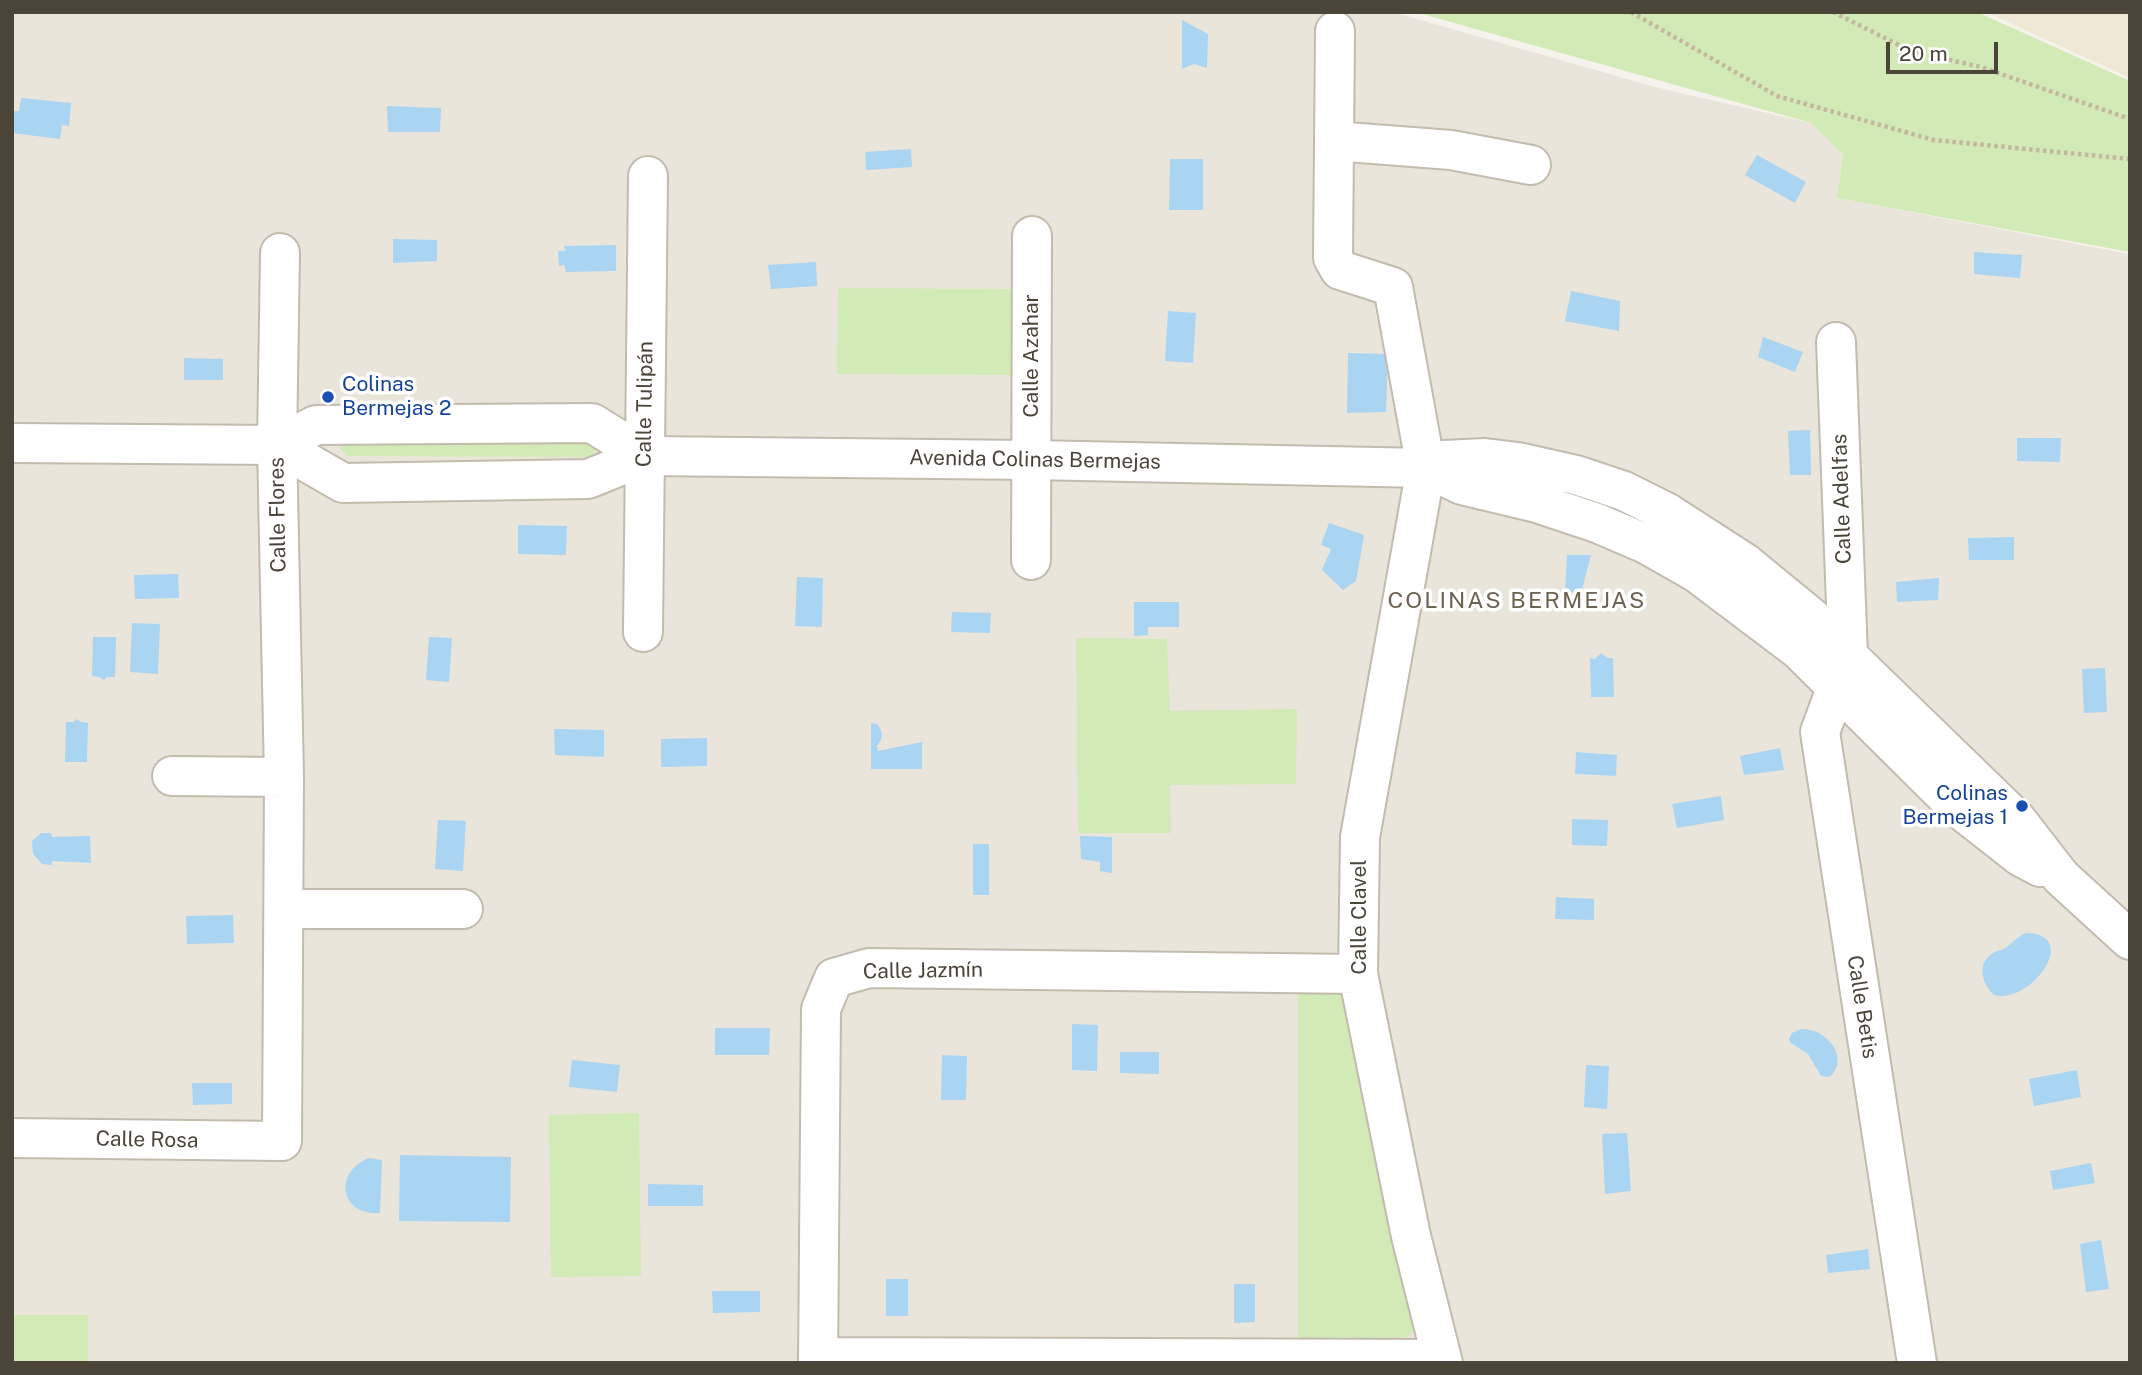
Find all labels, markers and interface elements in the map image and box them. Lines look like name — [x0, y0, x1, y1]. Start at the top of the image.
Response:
scale bar — [1890, 28, 2002, 72]
text: 20 m — [1899, 41, 1948, 66]
street label: Calle Azahar — [1019, 294, 1045, 418]
street label: Calle Tulipán — [631, 341, 659, 467]
place label: Colinas Bermejas 2 — [342, 372, 452, 422]
marker: Colinas Bermejas 2 — [320, 389, 336, 405]
street label: Calle Adelfas — [1827, 433, 1857, 565]
street label: Avenida Colinas Bermejas — [909, 445, 1161, 475]
street label: Calle Flores — [264, 457, 292, 573]
district label: COLINAS BERMEJAS — [1390, 587, 1644, 615]
place label: Colinas Bermejas 1 — [1902, 781, 2008, 831]
marker: Colinas Bermejas 1 — [2014, 798, 2030, 814]
street label: Calle Clavel — [1347, 859, 1373, 975]
street label: Calle Betis — [1841, 953, 1883, 1061]
street label: Calle Jazmín — [863, 957, 983, 985]
street label: Calle Rosa — [95, 1127, 199, 1153]

